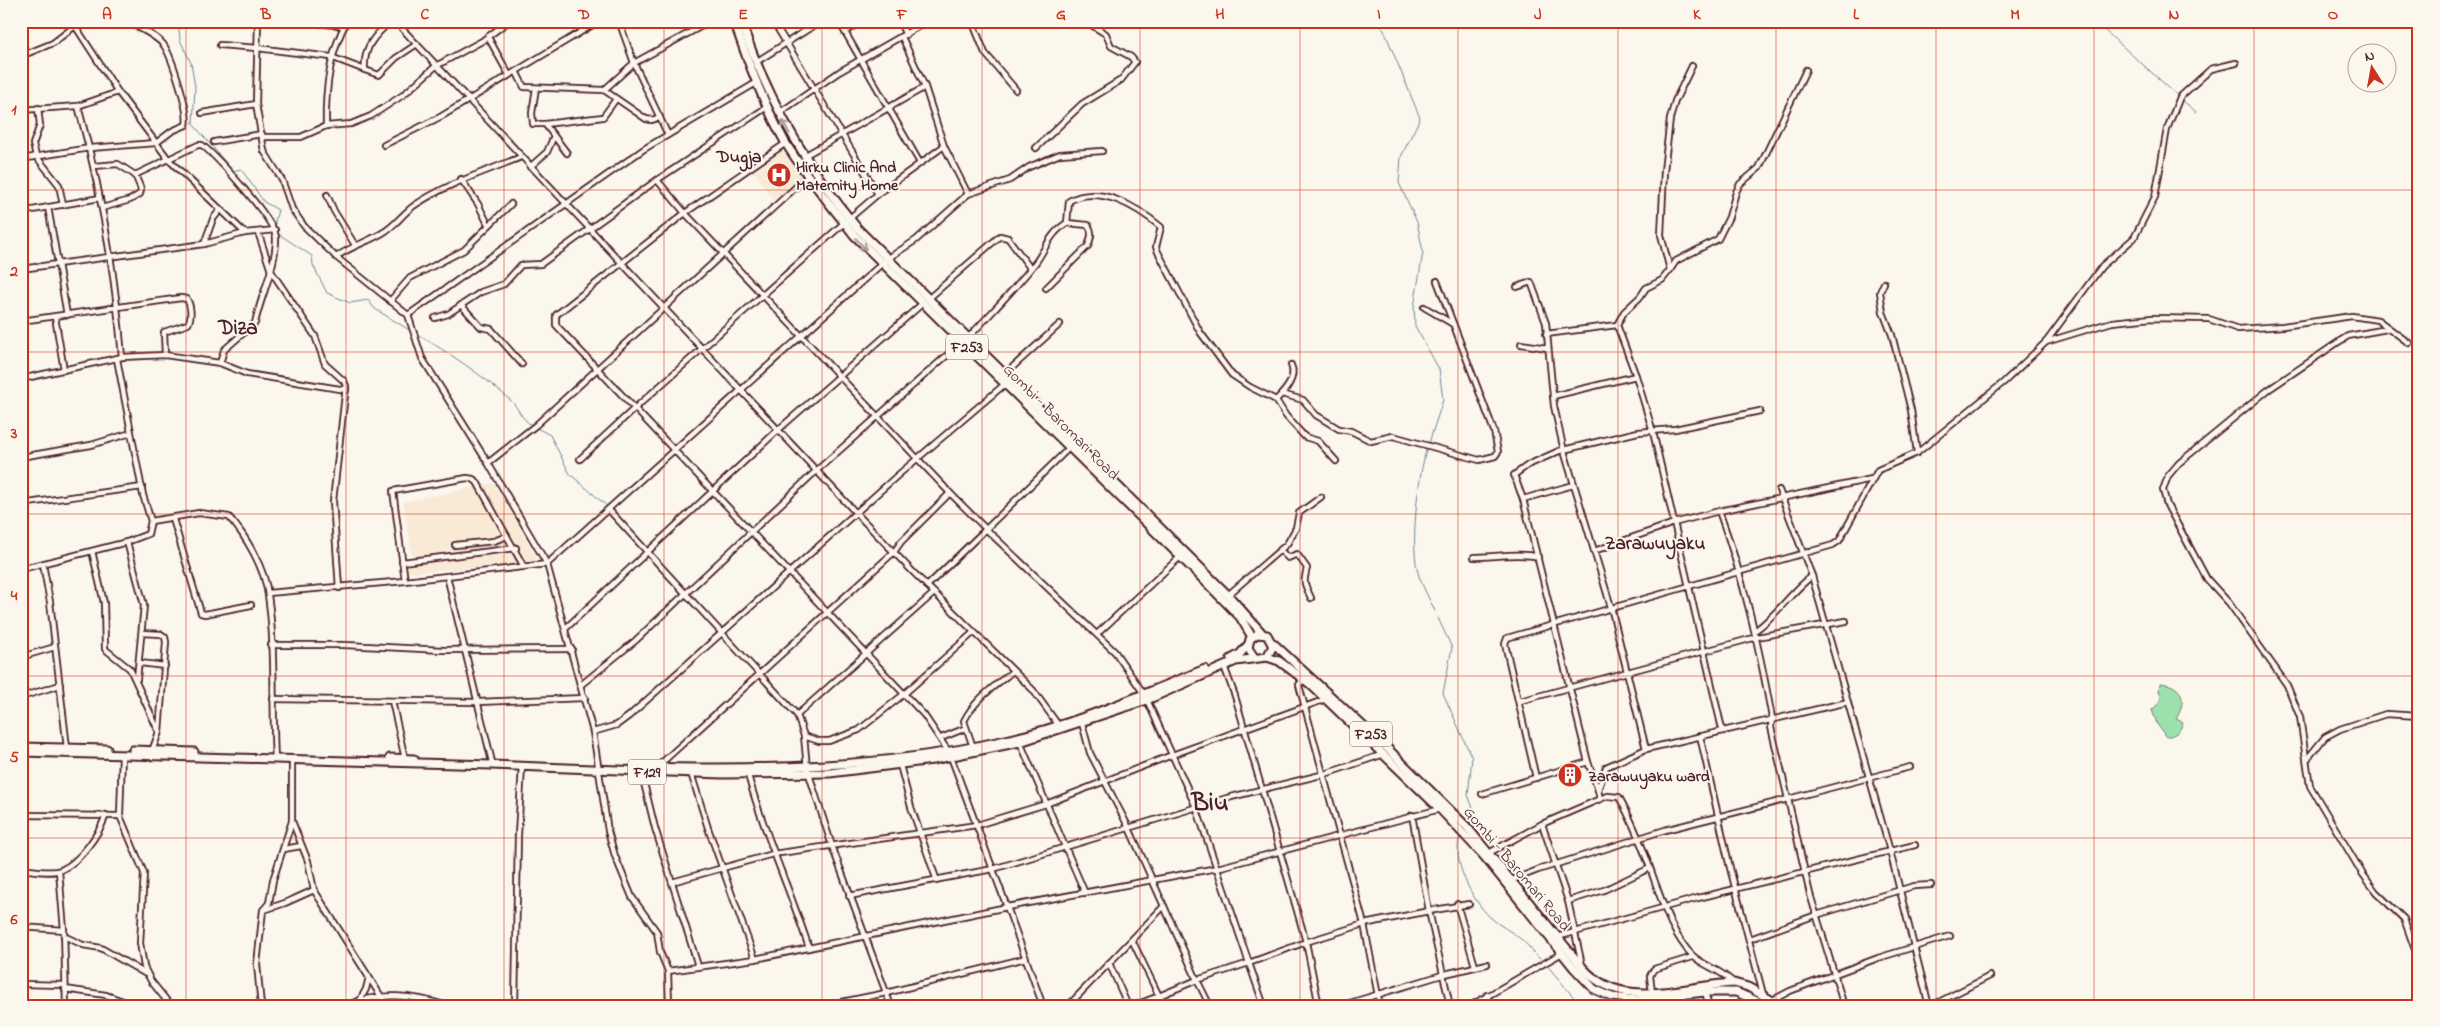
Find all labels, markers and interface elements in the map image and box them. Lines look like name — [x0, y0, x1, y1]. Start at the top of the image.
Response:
text: A — [102, 3, 112, 27]
text: B — [260, 3, 272, 27]
text: C — [421, 3, 430, 27]
text: D — [577, 3, 590, 27]
text: E — [738, 3, 748, 27]
text: F — [896, 3, 908, 27]
text: G — [1056, 3, 1066, 27]
text: H — [1215, 3, 1225, 27]
text: I — [1377, 3, 1381, 27]
text: J — [1534, 3, 1542, 27]
text: K — [1693, 3, 1702, 27]
text: L — [1853, 3, 1860, 27]
text: M — [2010, 3, 2020, 27]
text: N — [2169, 3, 2180, 27]
text: O — [2328, 3, 2339, 27]
north arrow — [2348, 42, 2398, 92]
text: N — [2363, 46, 2376, 68]
text: 1 — [11, 98, 17, 122]
one-way arrow — [781, 120, 791, 135]
district label: Dugja — [716, 145, 762, 172]
place label: Hirku Clinic And Maternity Home — [796, 156, 899, 199]
hospital icon: Hirku Clinic And Maternity Home — [766, 162, 792, 188]
one-way arrow — [855, 237, 867, 250]
text: 2 — [9, 260, 18, 284]
district label: Diza — [217, 314, 258, 344]
road number: F253 — [946, 334, 988, 360]
street label: Gombi - Baromari Road — [997, 359, 1124, 486]
text: 3 — [10, 422, 18, 446]
district label: Zarawuyaku — [1605, 531, 1705, 560]
text: 4 — [10, 584, 18, 608]
road number: F253 — [1350, 722, 1392, 746]
text: 5 — [9, 746, 19, 770]
road number: F129 — [628, 760, 666, 784]
building icon: Zarawuyaku ward — [1557, 762, 1583, 788]
place label: Zarawuyaku ward — [1588, 765, 1710, 790]
district label: Biu — [1191, 785, 1229, 823]
street label: Gombi - Baromari Road — [1457, 802, 1576, 937]
text: 6 — [9, 908, 18, 932]

